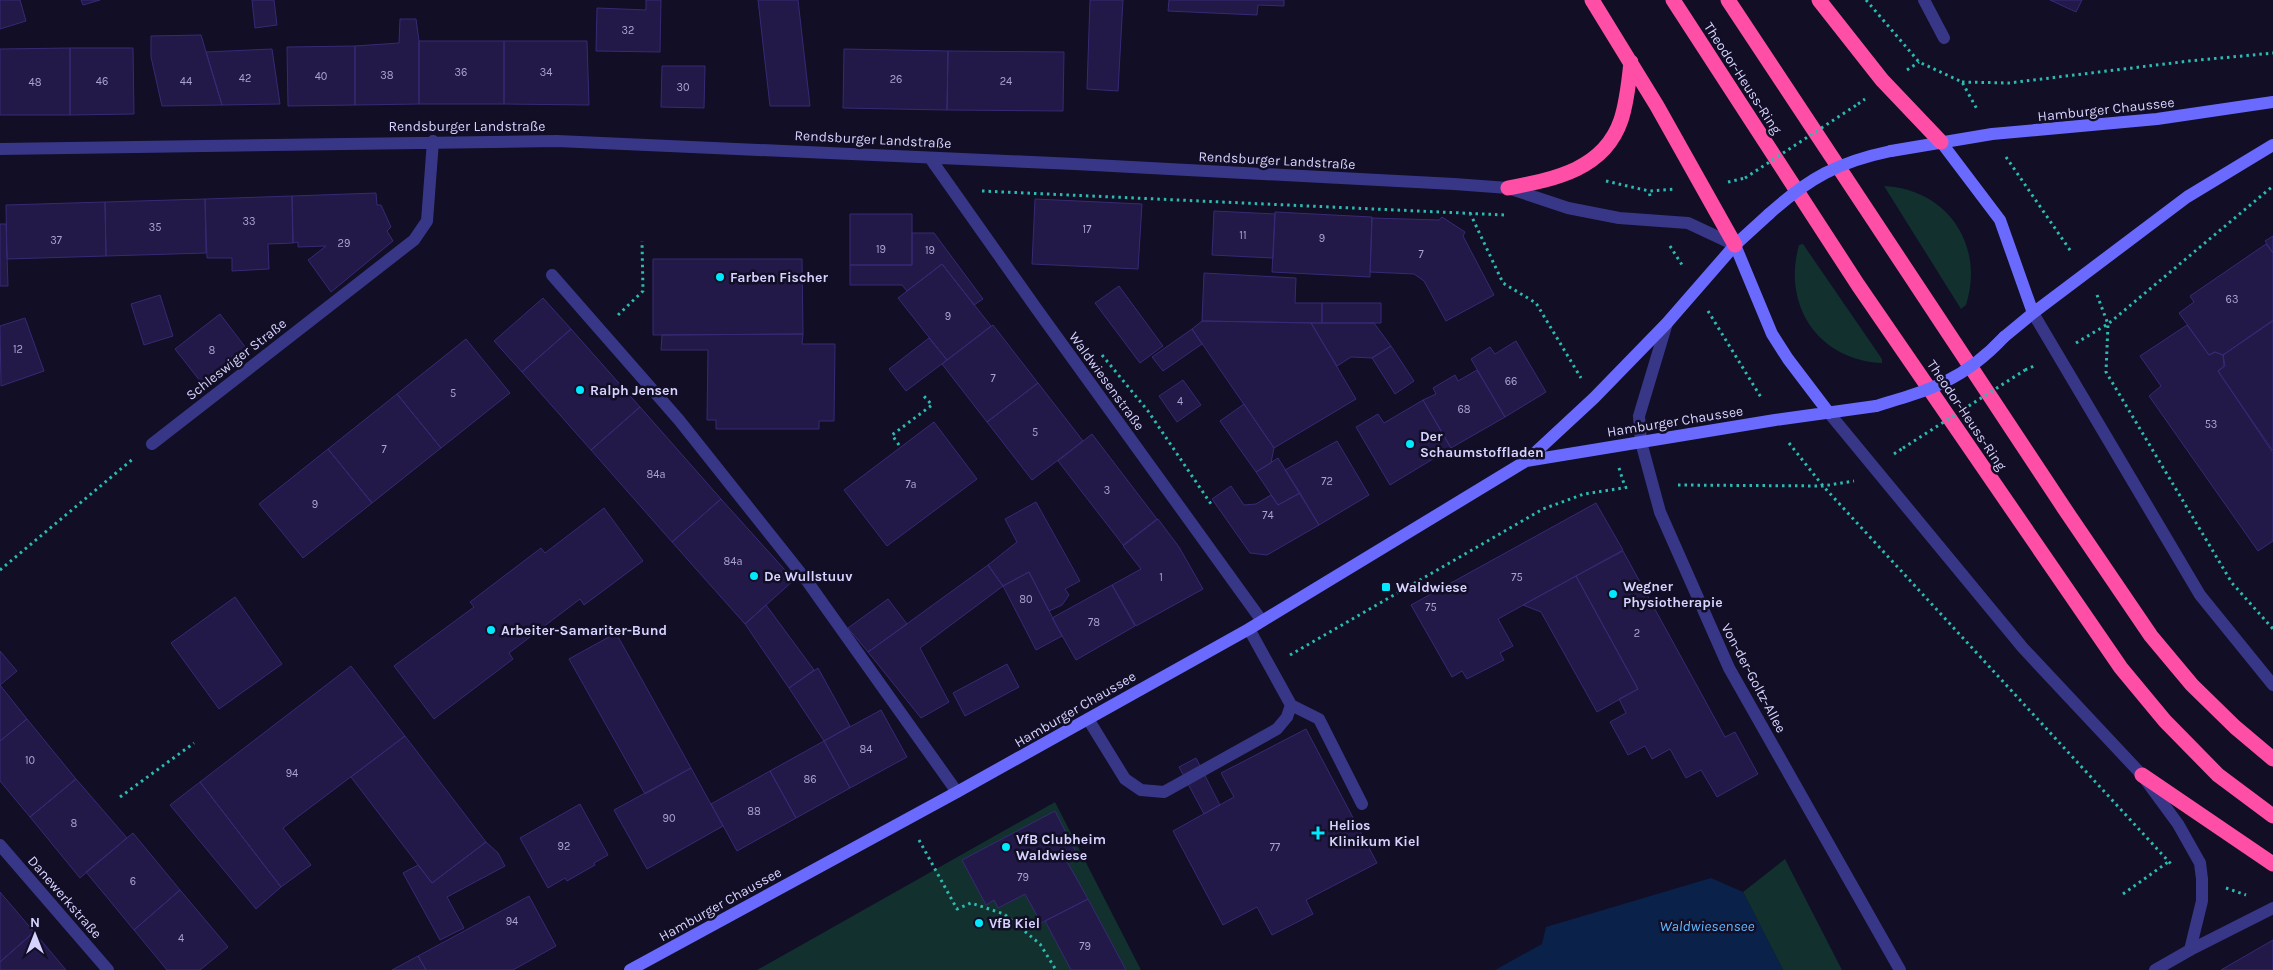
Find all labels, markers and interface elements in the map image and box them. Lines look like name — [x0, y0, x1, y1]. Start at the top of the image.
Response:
street label: Theodor-Heuss-Ring — [1700, 19, 1785, 137]
house number: 32 — [622, 24, 634, 37]
house number: 36 — [455, 66, 467, 79]
house number: 34 — [540, 66, 552, 79]
house number: 38 — [380, 69, 394, 82]
house number: 40 — [315, 70, 327, 83]
house number: 42 — [239, 72, 251, 85]
house number: 26 — [890, 73, 902, 86]
house number: 46 — [96, 75, 108, 88]
house number: 44 — [180, 75, 192, 88]
house number: 24 — [1000, 75, 1012, 88]
house number: 48 — [29, 76, 42, 89]
house number: 30 — [676, 81, 690, 94]
street label: Hamburger Chaussee — [2037, 94, 2175, 125]
street label: Rendsburger Landstraße — [388, 118, 546, 135]
street label: Rendsburger Landstraße — [794, 127, 952, 152]
street label: Rendsburger Landstraße — [1198, 148, 1356, 173]
house number: 33 — [243, 215, 256, 228]
house number: 35 — [149, 221, 161, 234]
house number: 17 — [1083, 223, 1091, 236]
house number: 11 — [1239, 229, 1247, 242]
house number: 9 — [1319, 232, 1325, 245]
house number: 37 — [50, 234, 62, 247]
house number: 29 — [338, 237, 350, 250]
house number: 19 — [876, 243, 886, 256]
house number: 19 — [925, 244, 935, 257]
house number: 7 — [1418, 248, 1424, 261]
place label: Farben Fischer — [730, 269, 828, 286]
marker: Farben Fischer — [714, 271, 726, 283]
house number: 63 — [2226, 293, 2238, 306]
house number: 9 — [945, 310, 951, 323]
street label: Schleswiger Straße — [183, 315, 290, 404]
street label: Waldwiesenstraße — [1065, 329, 1148, 434]
house number: 12 — [13, 343, 23, 356]
house number: 8 — [209, 344, 216, 357]
street label: Theodor-Heuss-Ring — [1923, 357, 2010, 474]
house number: 7 — [990, 372, 996, 385]
house number: 66 — [1505, 375, 1517, 388]
place label: Ralph Jensen — [590, 382, 678, 399]
marker: Ralph Jensen — [574, 384, 586, 396]
house number: 5 — [450, 387, 456, 400]
house number: 4 — [1177, 395, 1183, 408]
street label: Hamburger Chaussee — [1606, 402, 1744, 441]
house number: 68 — [1457, 403, 1471, 416]
house number: 53 — [2205, 418, 2217, 431]
house number: 5 — [1032, 426, 1038, 439]
place label: Der Schaumstoffladen — [1420, 428, 1544, 461]
marker: Der Schaumstoffladen — [1404, 438, 1416, 450]
house number: 7 — [381, 443, 387, 456]
house number: 84a — [647, 468, 665, 481]
house number: 72 — [1321, 475, 1333, 488]
house number: 7a — [905, 478, 917, 491]
house number: 3 — [1104, 484, 1110, 497]
house number: 9 — [312, 498, 318, 511]
house number: 74 — [1262, 509, 1274, 522]
house number: 84a — [724, 555, 742, 568]
place label: De Wullstuuv — [764, 568, 853, 585]
marker: De Wullstuuv — [748, 570, 760, 582]
house number: 1 — [1159, 571, 1163, 584]
house number: 75 — [1511, 571, 1523, 584]
place label: Wegner Physiotherapie — [1623, 578, 1723, 611]
place label: Waldwiese — [1396, 579, 1467, 596]
marker: Waldwiese — [1380, 581, 1392, 593]
marker: Wegner Physiotherapie — [1607, 588, 1619, 600]
house number: 80 — [1019, 593, 1033, 606]
house number: 75 — [1425, 601, 1437, 614]
house number: 78 — [1088, 616, 1100, 629]
street label: Von-der-Goltz-Allee — [1718, 621, 1790, 736]
place label: Arbeiter-Samariter-Bund — [501, 622, 667, 639]
marker: Arbeiter-Samariter-Bund — [485, 624, 497, 636]
house number: 2 — [1634, 627, 1640, 640]
street label: Hamburger Chaussee — [1011, 668, 1139, 751]
house number: 84 — [860, 743, 872, 756]
house number: 10 — [25, 754, 35, 767]
house number: 94 — [286, 767, 298, 780]
house number: 86 — [803, 773, 817, 786]
house number: 88 — [747, 805, 761, 818]
house number: 90 — [663, 812, 675, 825]
house number: 8 — [71, 817, 78, 830]
place label: Helios Klinikum Kiel — [1329, 817, 1420, 850]
marker: Helios Klinikum Kiel — [1311, 826, 1325, 840]
place label: VfB Clubheim Waldwiese — [1016, 831, 1106, 864]
house number: 92 — [558, 840, 570, 853]
marker: VfB Clubheim Waldwiese — [1000, 841, 1012, 853]
house number: 77 — [1270, 841, 1280, 854]
street label: Danewerkstraße — [24, 852, 105, 942]
street label: Hamburger Chaussee — [656, 864, 785, 945]
house number: 79 — [1017, 871, 1029, 884]
house number: 6 — [130, 875, 136, 888]
north arrow — [10, 910, 60, 960]
text: N — [30, 914, 40, 931]
house number: 94 — [506, 915, 518, 928]
place label: VfB Kiel — [989, 915, 1040, 932]
marker: VfB Kiel — [973, 917, 985, 929]
water label: Waldwiesensee — [1660, 917, 1755, 935]
house number: 4 — [178, 932, 184, 945]
house number: 79 — [1079, 940, 1091, 953]

